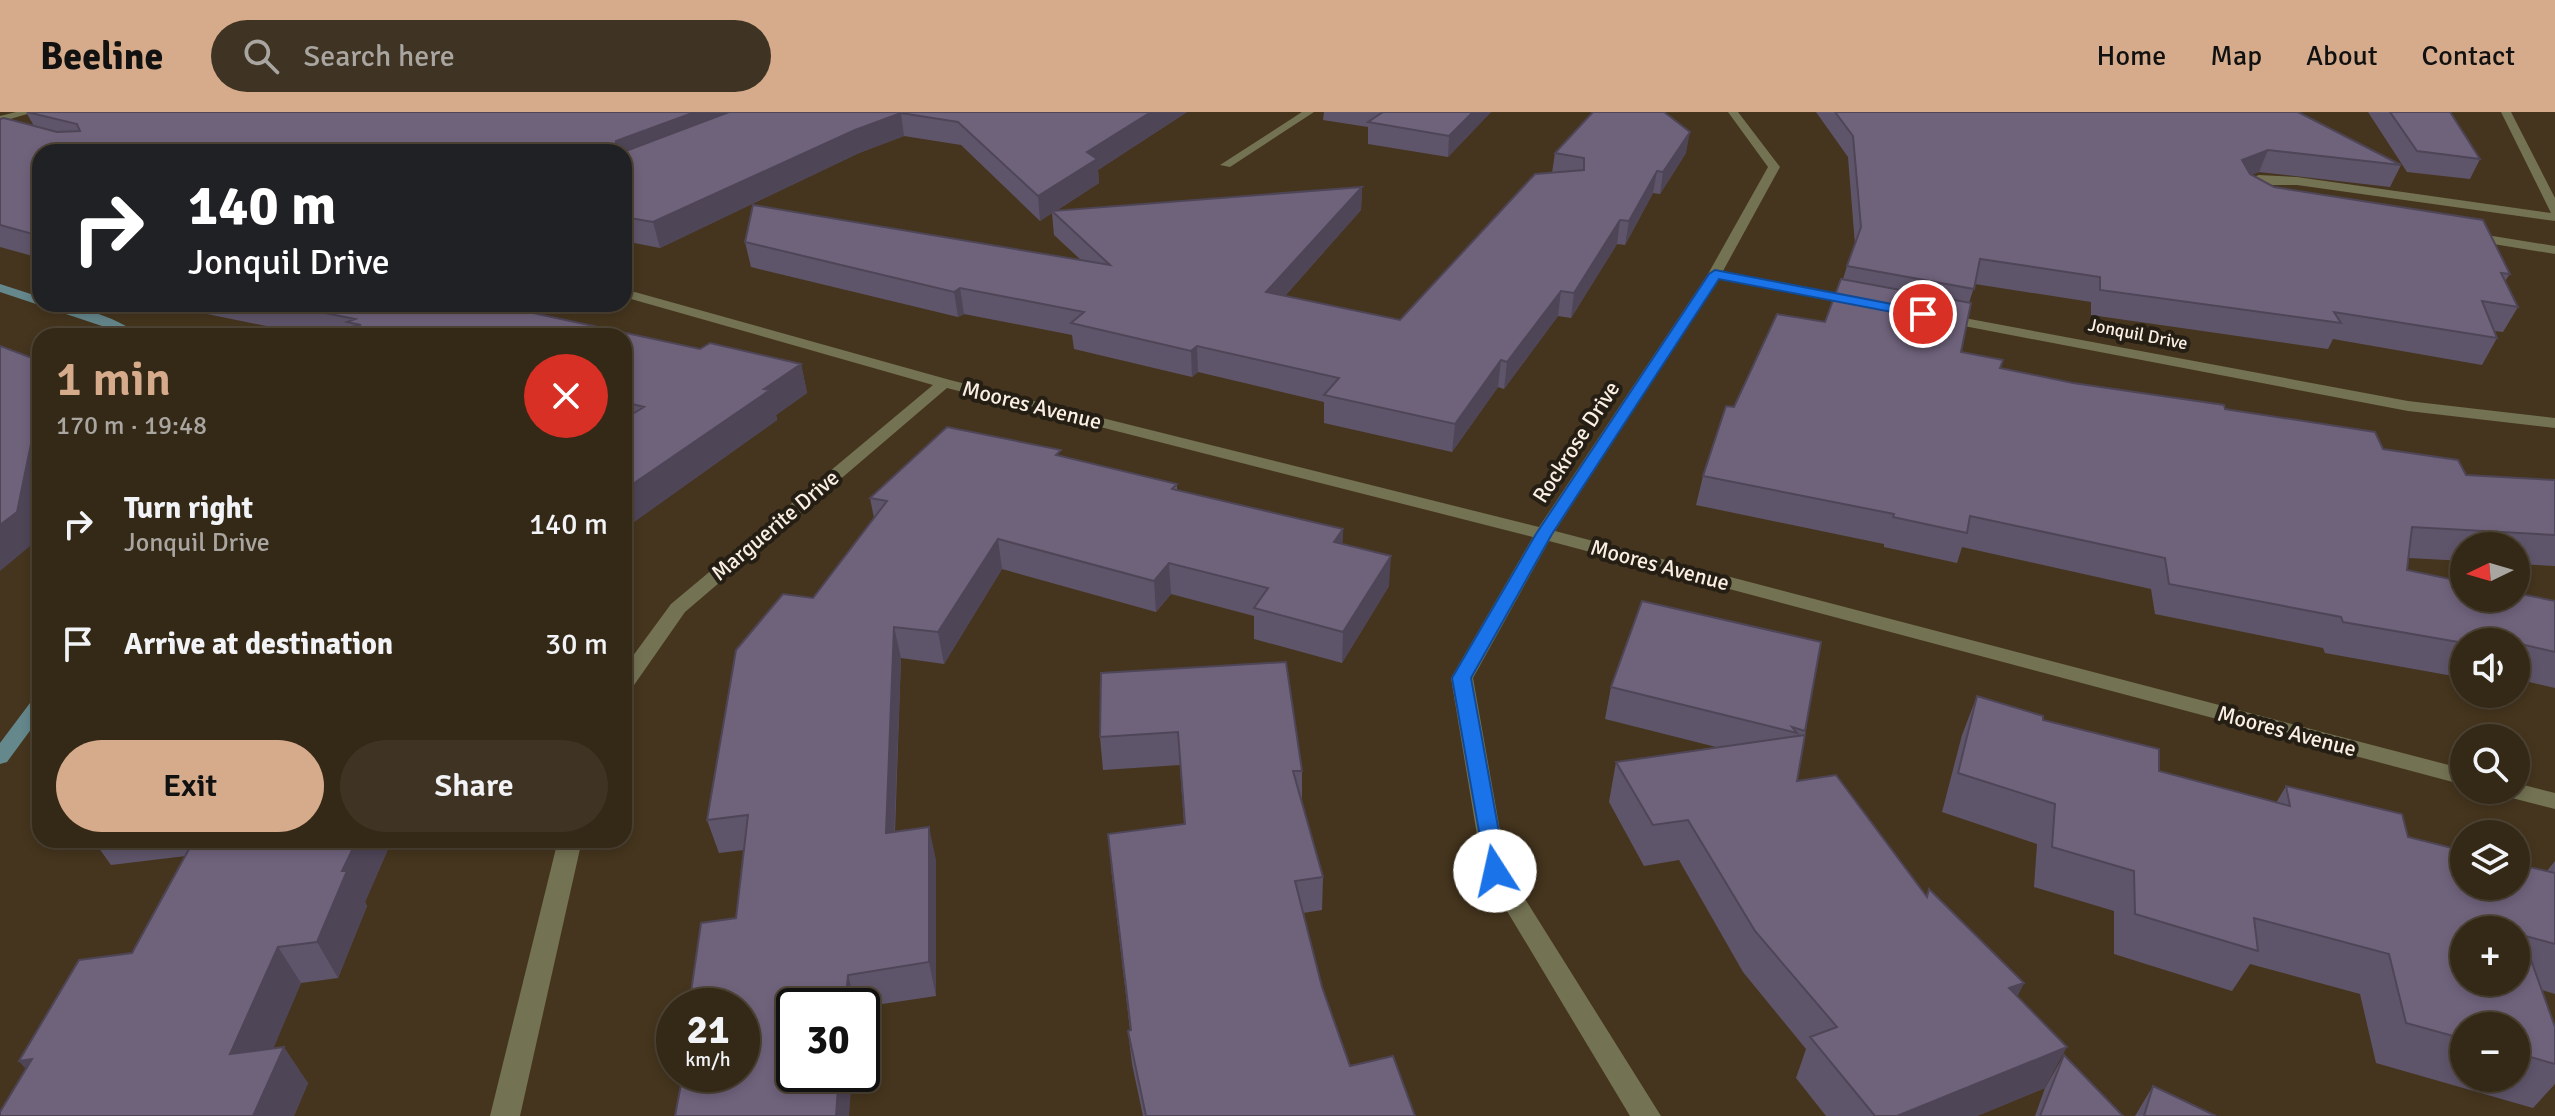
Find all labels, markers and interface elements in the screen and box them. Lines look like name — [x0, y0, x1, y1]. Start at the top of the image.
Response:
search box — [211, 20, 771, 92]
text: Beeline — [40, 33, 163, 80]
icon: search — [239, 34, 283, 78]
text: Search here — [303, 38, 455, 75]
text: Home — [2097, 39, 2166, 73]
text: Map — [2210, 39, 2262, 73]
text: About — [2306, 39, 2378, 73]
text: Contact — [2422, 39, 2515, 73]
text: 140 m — [188, 171, 336, 240]
icon: right — [56, 176, 160, 280]
text: Jonquil Drive — [188, 240, 390, 285]
pin — [1889, 280, 1957, 348]
icon: arrive — [1901, 292, 1945, 336]
street label: Jonquil Drive — [2086, 314, 2190, 354]
text: 1 min — [56, 350, 171, 409]
button: close — [524, 354, 608, 438]
street label: Moores Avenue — [960, 375, 1104, 435]
street label: Rockrose Drive — [1527, 376, 1625, 508]
text: 170 m · 19:48 — [56, 410, 207, 442]
street label: Marguerite Drive — [706, 464, 844, 586]
text: Turn right — [124, 490, 253, 527]
icon: right — [56, 502, 100, 546]
text: 140 m — [529, 506, 608, 543]
text: Jonquil Drive — [124, 527, 270, 559]
north arrow — [2450, 532, 2530, 612]
map controls — [2450, 532, 2530, 1092]
street label: Moores Avenue — [1588, 534, 1732, 596]
icon: arrive — [56, 622, 100, 666]
text: Arrive at destination — [124, 626, 393, 663]
text: 30 m — [545, 626, 608, 663]
button: sound — [2450, 628, 2530, 708]
street label: Moores Avenue — [2215, 700, 2359, 762]
button: search — [2450, 724, 2530, 804]
button: Exit — [56, 740, 324, 832]
button: Share — [340, 740, 608, 832]
button: layers — [2450, 820, 2530, 900]
position arrow — [1453, 829, 1537, 913]
button: + — [2450, 916, 2530, 996]
speed limit sign: 30 — [776, 988, 880, 1092]
text: 21 — [686, 1005, 730, 1055]
button: − — [2450, 1012, 2530, 1092]
text: km/h — [685, 1047, 731, 1072]

